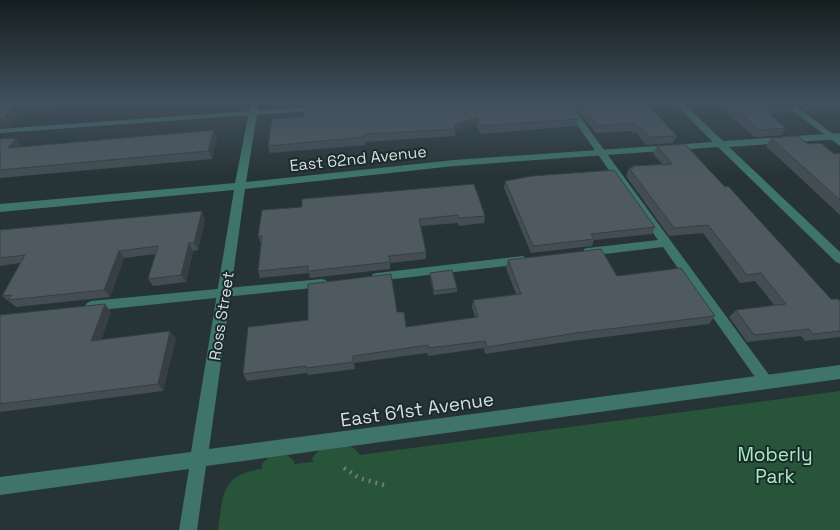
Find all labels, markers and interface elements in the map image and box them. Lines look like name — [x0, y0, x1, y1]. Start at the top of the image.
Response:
street label: East 62nd Avenue — [288, 141, 428, 176]
street label: Ross Street — [204, 270, 239, 362]
street label: East 61st Avenue — [339, 386, 495, 433]
park label: Moberly Park — [737, 442, 813, 489]

